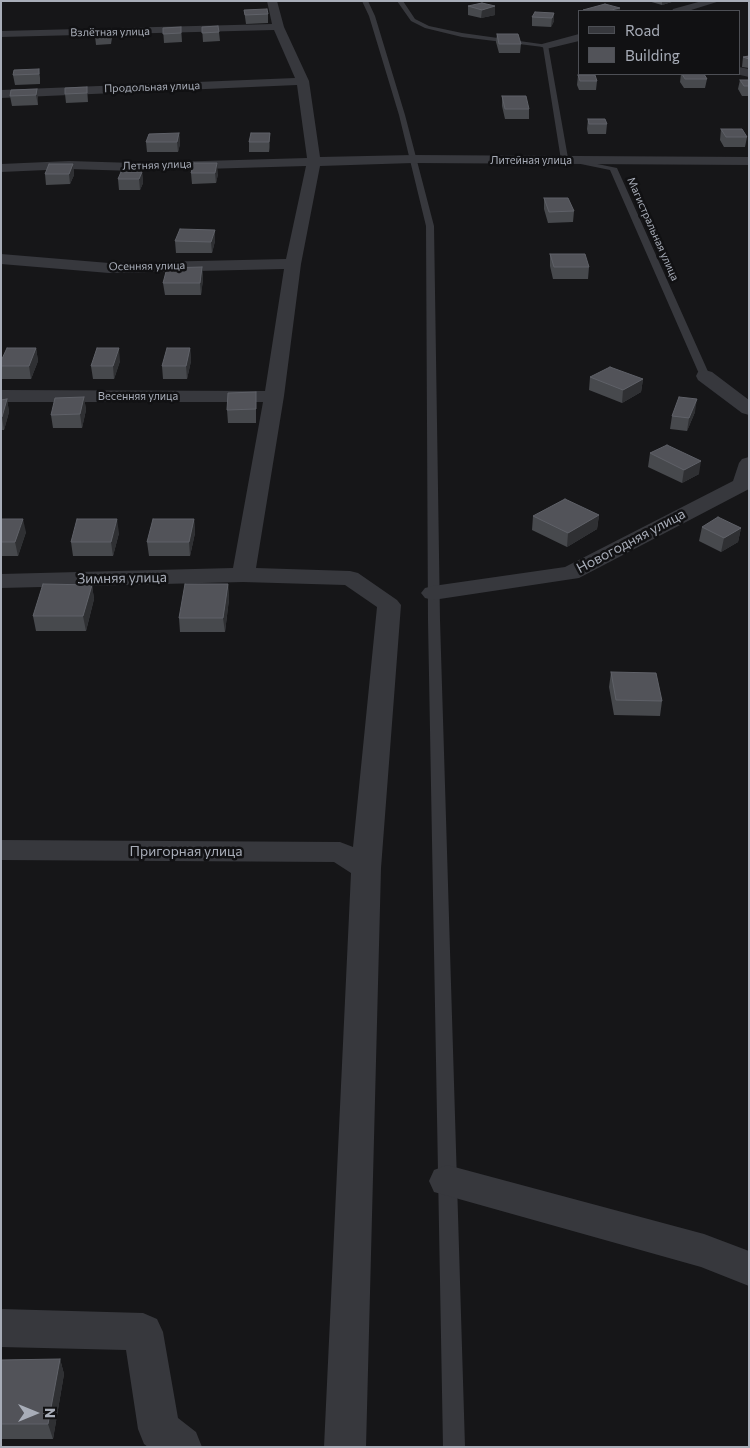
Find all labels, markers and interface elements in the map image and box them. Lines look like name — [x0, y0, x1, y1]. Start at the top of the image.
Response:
legend — [578, 10, 740, 75]
text: Road — [625, 21, 660, 39]
street label: Взлётная улица — [70, 25, 150, 39]
text: Building — [625, 46, 680, 64]
street label: Продольная улица — [104, 79, 200, 95]
street label: Литейная улица — [490, 153, 572, 167]
street label: Летняя улица — [122, 157, 192, 173]
street label: Магистральная улица — [624, 175, 682, 283]
street label: Осенняя улица — [109, 259, 185, 273]
street label: Весенняя улица — [98, 389, 178, 403]
street label: Новогодняя улица — [574, 505, 688, 577]
street label: Зимняя улица — [77, 569, 167, 587]
street label: Пригорная улица — [130, 843, 242, 859]
north arrow — [10, 1388, 60, 1438]
text: N — [42, 1408, 59, 1418]

